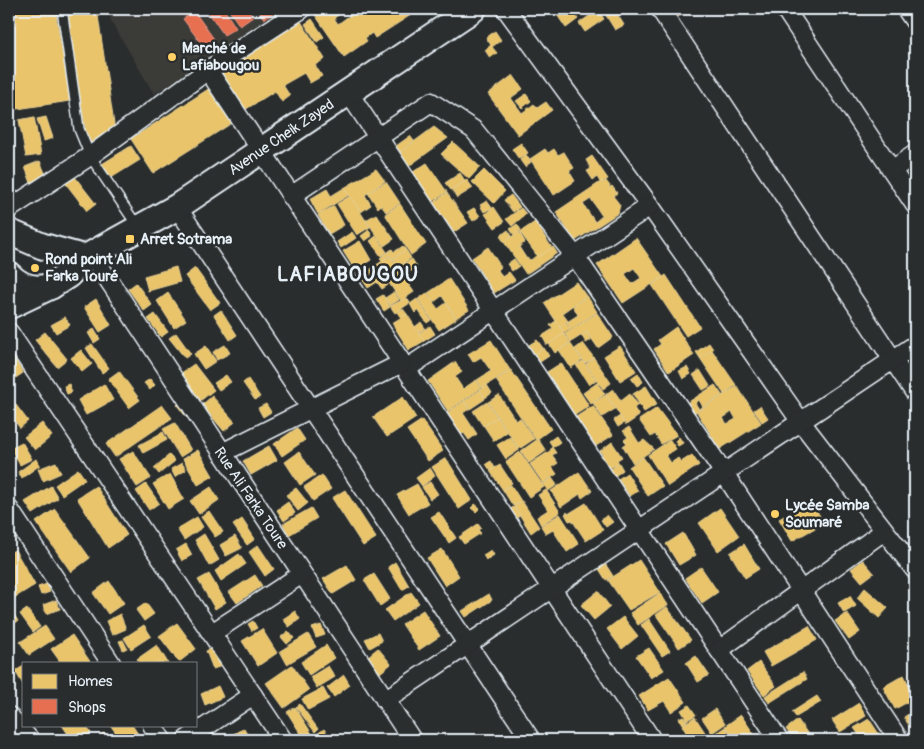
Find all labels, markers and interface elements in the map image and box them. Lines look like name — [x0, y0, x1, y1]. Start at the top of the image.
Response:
place label: Marché de Lafiabougou — [182, 39, 260, 75]
marker: Marché de Lafiabougou — [166, 51, 178, 63]
street label: Avenue Cheik Zayed — [225, 95, 338, 180]
place label: Arret Sotrama — [140, 230, 232, 249]
marker: Arret Sotrama — [124, 233, 136, 245]
place label: Rond point Ali Farka Touré — [45, 250, 132, 286]
marker: Rond point Ali Farka Touré — [29, 262, 41, 274]
district label: LAFIABOUGOU — [277, 262, 419, 287]
street label: Rue Ali Farka Toure — [210, 444, 292, 553]
place label: Lycée Samba Soumaré — [785, 496, 870, 532]
marker: Lycée Samba Soumaré — [769, 508, 781, 520]
legend — [22, 662, 198, 726]
text: Homes — [68, 672, 113, 691]
text: Shops — [68, 698, 106, 717]

